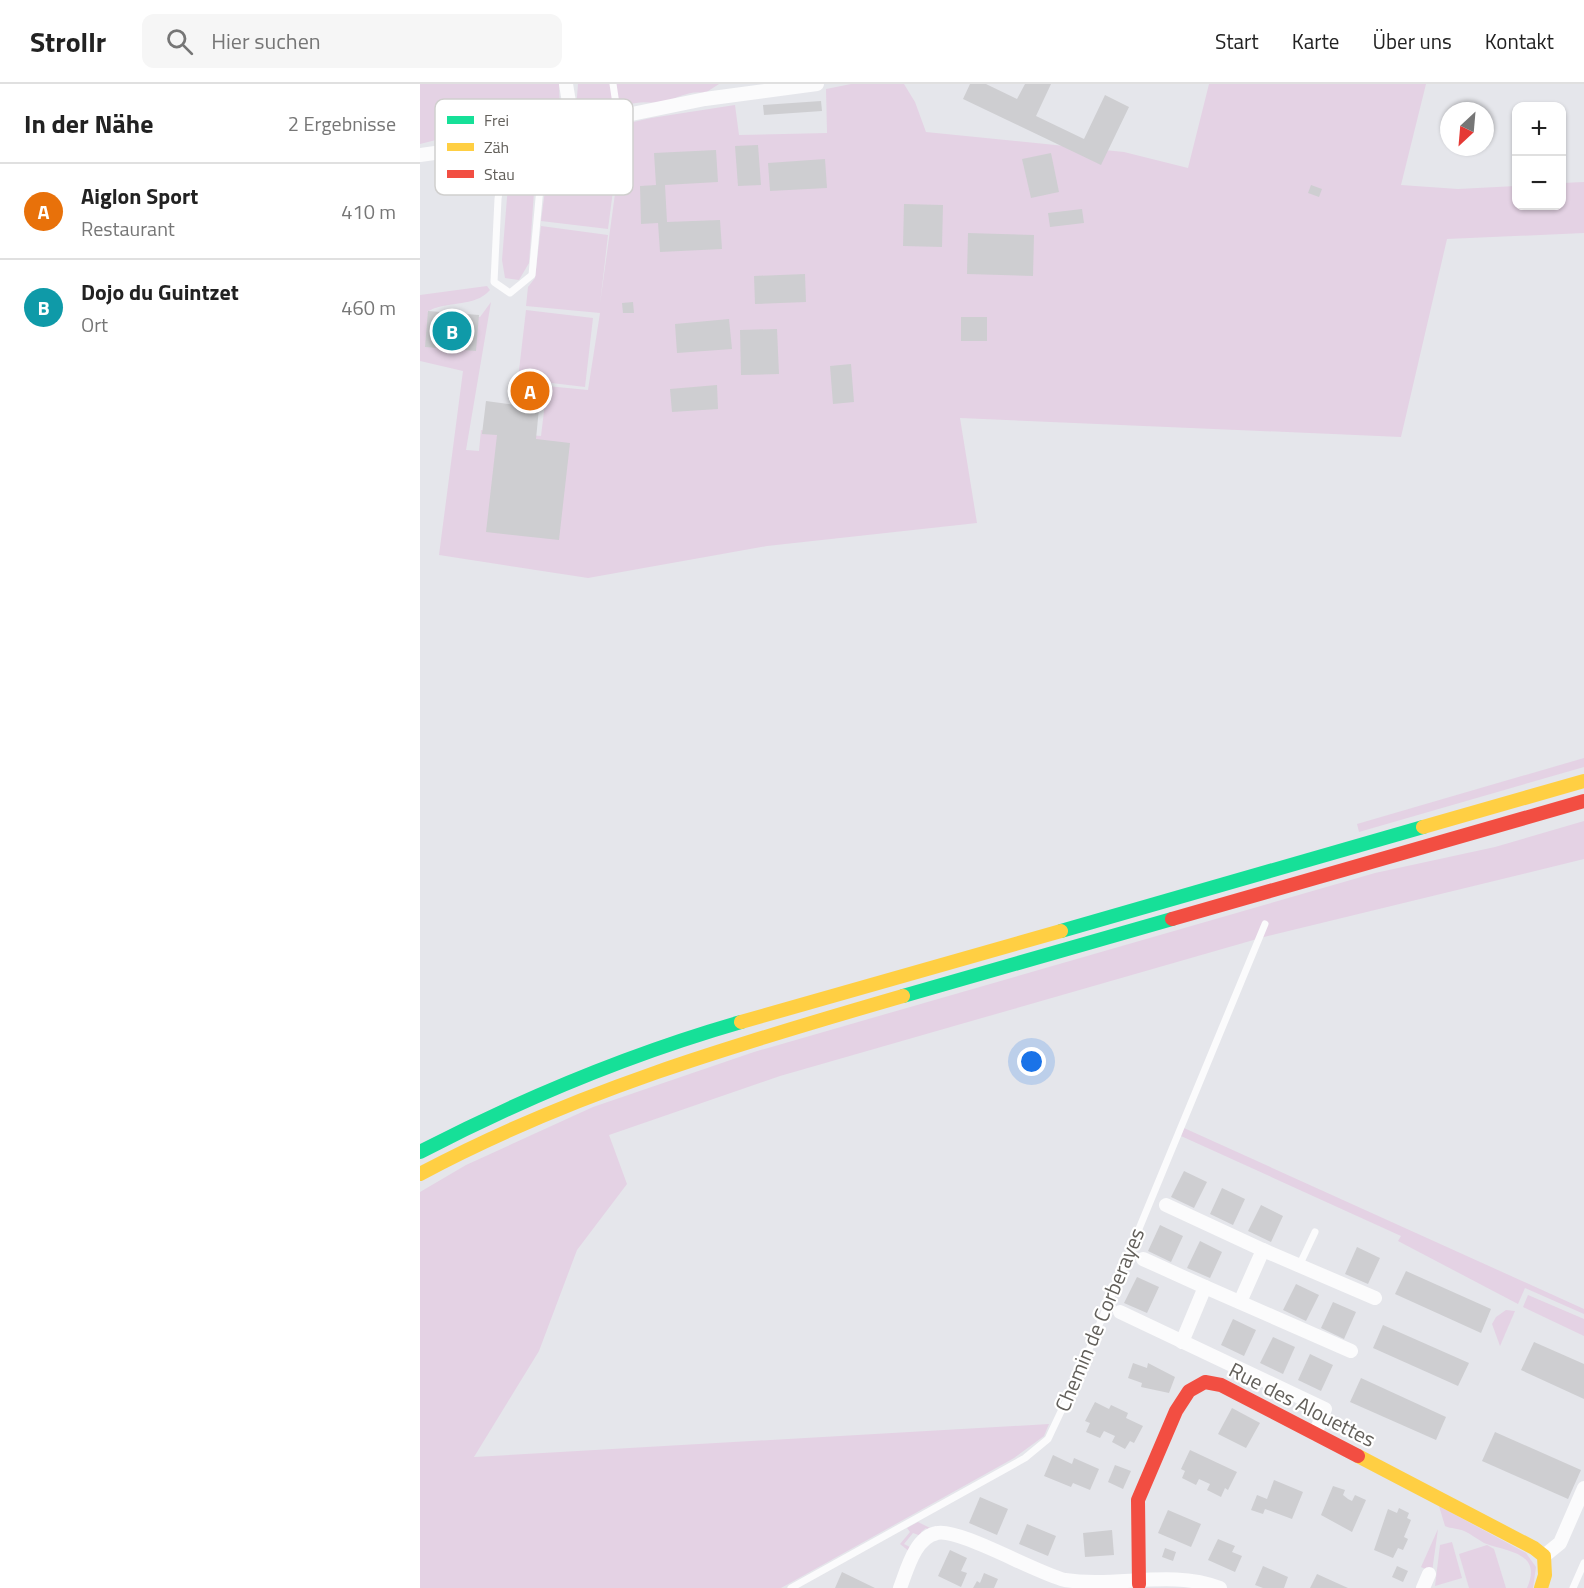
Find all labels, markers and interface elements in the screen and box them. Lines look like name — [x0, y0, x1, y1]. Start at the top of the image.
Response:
search box — [142, 14, 562, 68]
text: Strollr — [30, 20, 106, 63]
text: Hier suchen — [211, 24, 321, 58]
icon: search — [163, 25, 196, 58]
text: Start — [1215, 25, 1259, 57]
text: Karte — [1292, 25, 1339, 57]
text: Über uns — [1372, 25, 1452, 57]
text: Kontakt — [1485, 25, 1554, 57]
legend — [435, 99, 633, 195]
north arrow — [1440, 102, 1494, 156]
map controls — [1512, 102, 1566, 210]
button: + — [1512, 102, 1566, 156]
text: In der Nähe — [24, 104, 153, 143]
text: 2 Ergebnisse — [288, 108, 396, 139]
text: Frei — [484, 108, 509, 132]
text: Zäh — [484, 135, 509, 159]
button: − — [1512, 156, 1566, 210]
text: Stau — [484, 162, 515, 186]
text: Aiglon Sport — [81, 179, 198, 213]
text: A — [37, 196, 50, 227]
text: 410 m — [341, 196, 396, 227]
text: Restaurant — [81, 213, 175, 244]
text: Dojo du Guintzet — [81, 275, 239, 309]
text: B — [37, 292, 50, 323]
text: 460 m — [341, 292, 396, 323]
pin: B — [432, 308, 471, 354]
text: Ort — [81, 309, 108, 340]
pin: A — [510, 368, 550, 414]
your location — [1017, 1047, 1046, 1076]
street label: Chemin de Corberayes — [1046, 1223, 1152, 1416]
street label: Rue des Alouettes — [1224, 1353, 1381, 1455]

